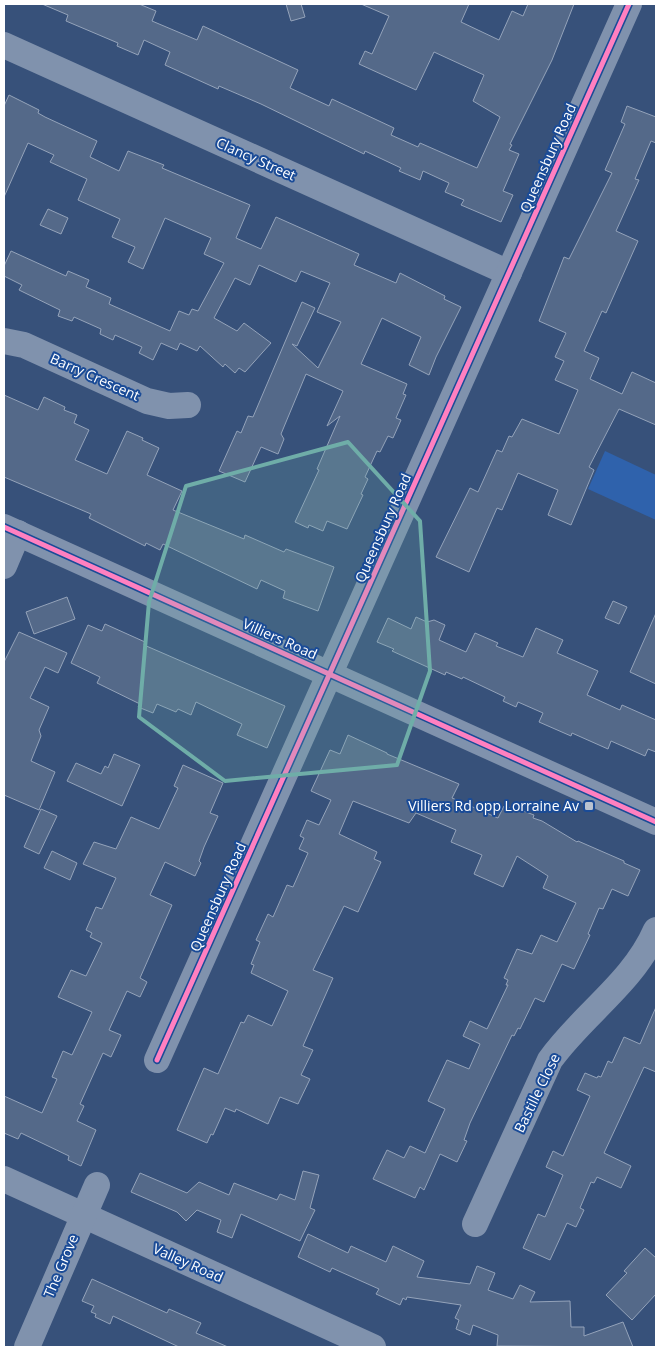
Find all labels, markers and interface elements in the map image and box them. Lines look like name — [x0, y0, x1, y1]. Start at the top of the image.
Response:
street label: Queensbury Road — [515, 100, 580, 215]
street label: Clancy Street — [213, 133, 299, 185]
street label: Barry Crescent — [47, 348, 143, 405]
street label: Queensbury Road — [350, 470, 415, 585]
street label: Villiers Road — [240, 614, 321, 663]
place label: Villiers Rd opp Lorraine Av — [408, 796, 579, 815]
marker: Villiers Rd opp Lorraine Av — [583, 800, 595, 812]
street label: Queensbury Road — [185, 839, 250, 954]
street label: Bastille Close — [509, 1050, 564, 1136]
street label: The Grove — [39, 1231, 82, 1300]
street label: Valley Road — [150, 1239, 226, 1286]

